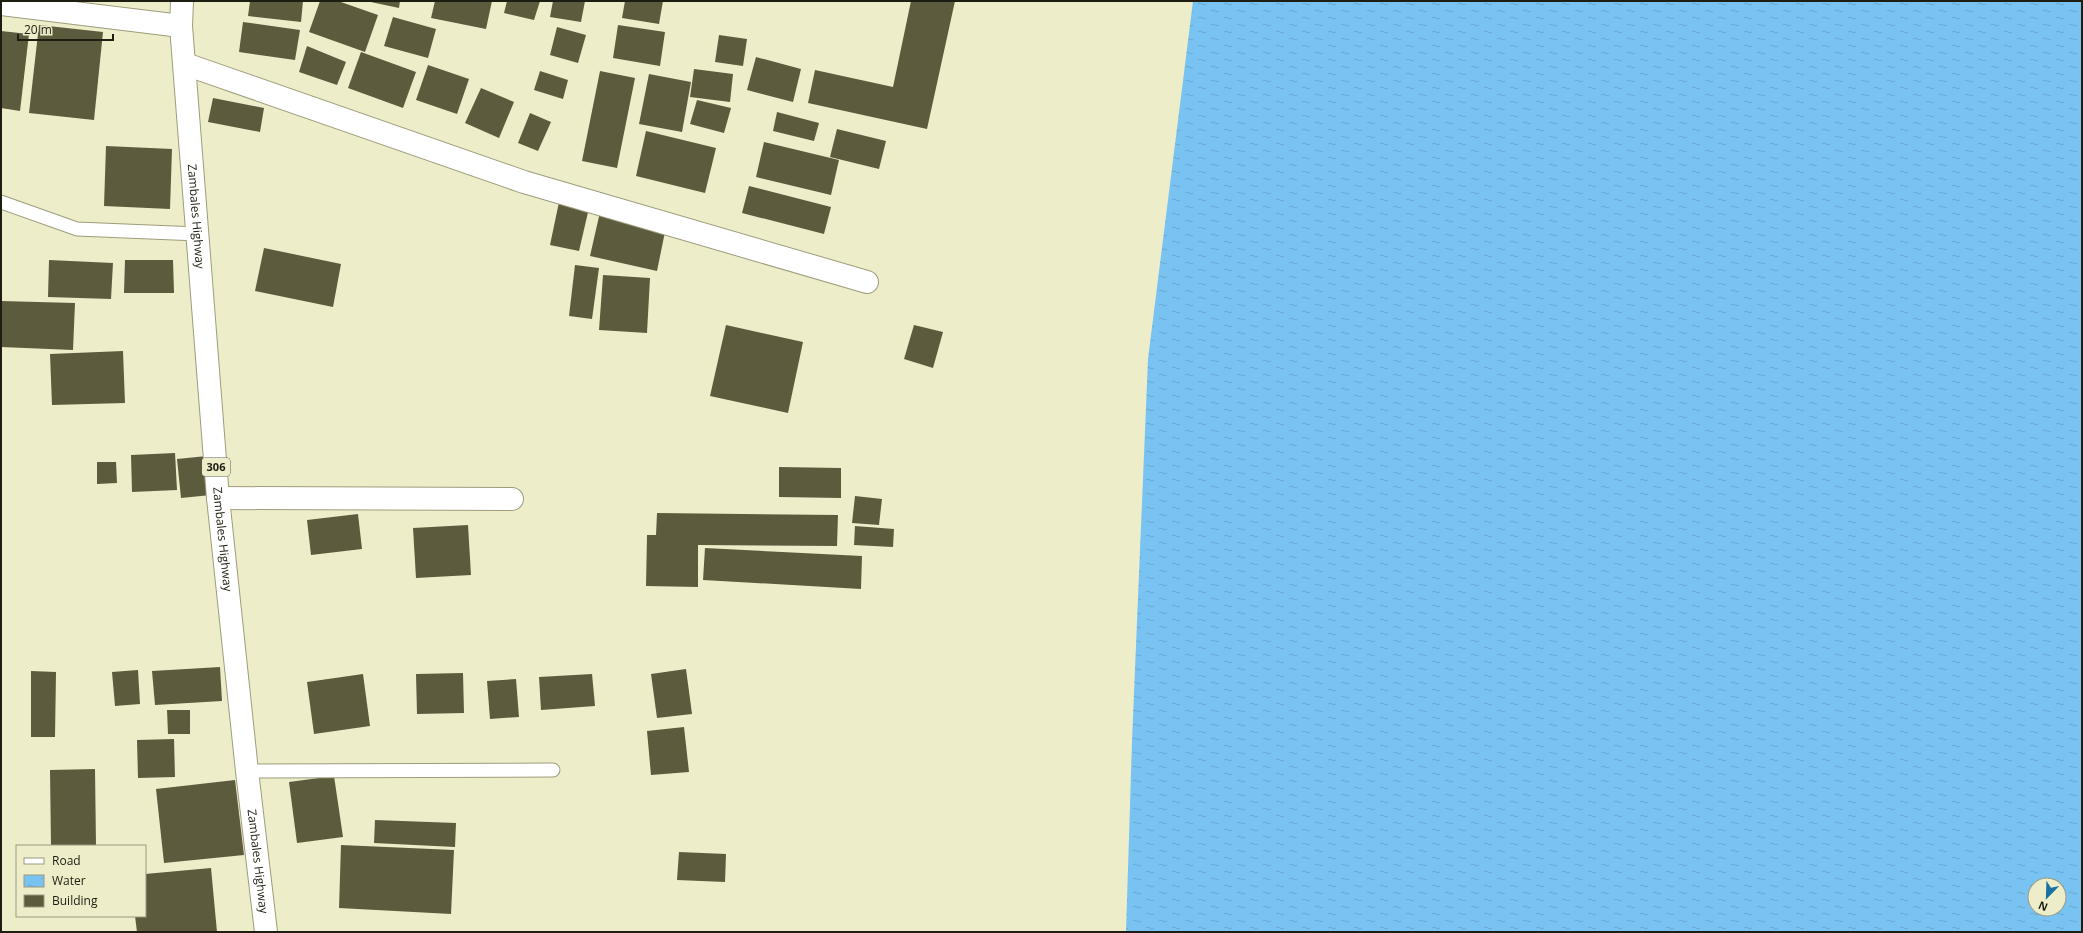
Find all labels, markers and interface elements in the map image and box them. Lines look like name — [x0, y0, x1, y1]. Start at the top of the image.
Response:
scale bar — [18, 16, 113, 42]
text: 20 m — [24, 21, 52, 38]
street label: Zambales Highway — [184, 163, 209, 270]
road number: 306 — [202, 458, 230, 476]
street label: Zambales Highway — [209, 486, 237, 593]
street label: Zambales Highway — [244, 808, 273, 915]
legend — [16, 845, 146, 917]
text: Road — [52, 852, 81, 869]
text: Water — [52, 872, 86, 889]
north arrow — [2027, 877, 2067, 917]
text: Building — [52, 892, 98, 909]
text: N — [2036, 898, 2050, 915]

